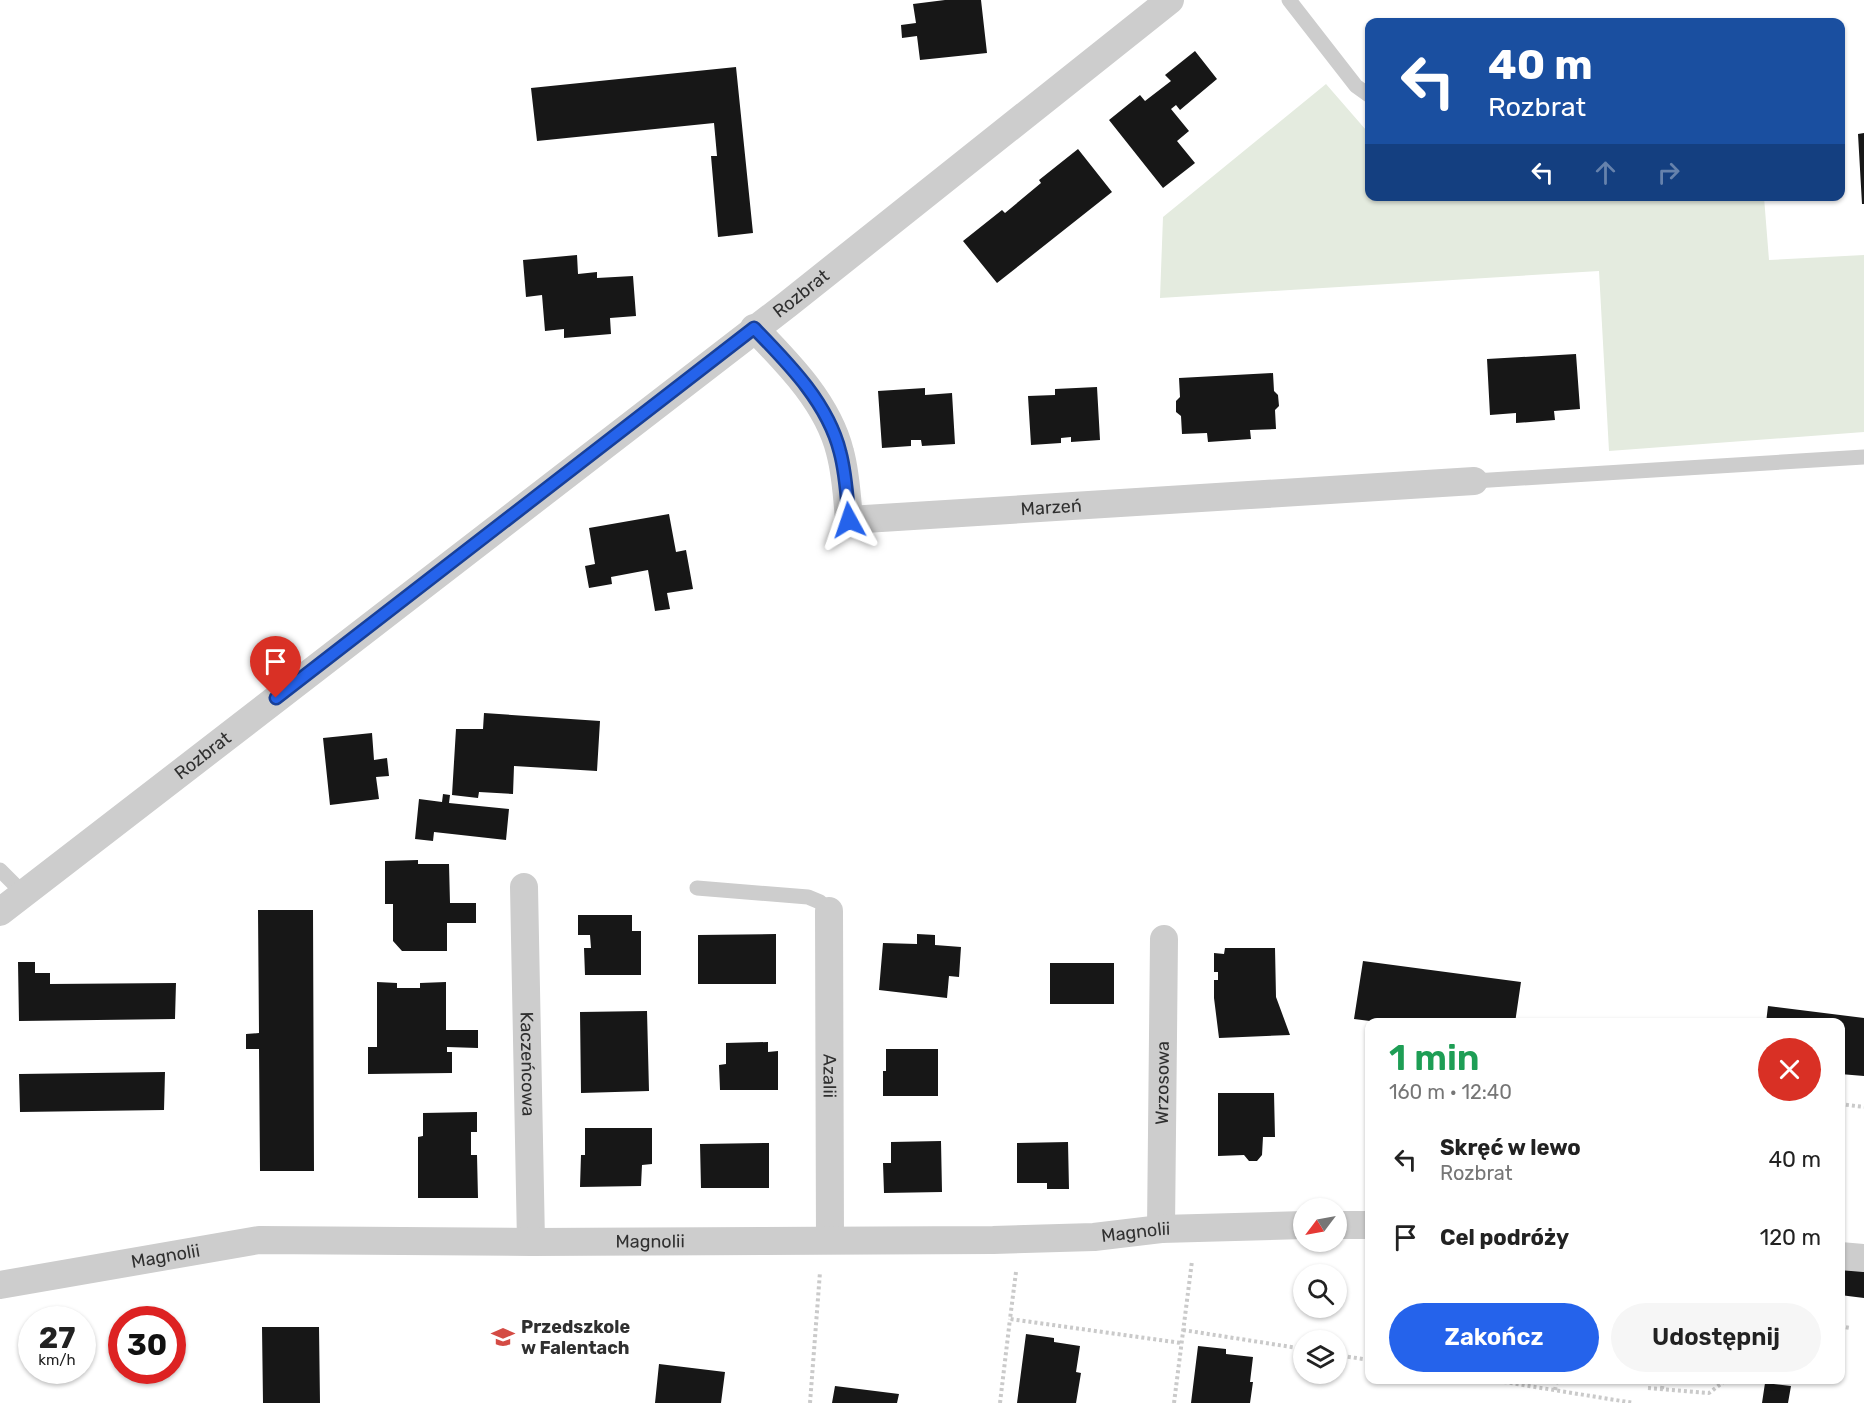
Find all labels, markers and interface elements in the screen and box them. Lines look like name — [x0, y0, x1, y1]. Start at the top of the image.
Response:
text: 40 m — [1488, 40, 1593, 90]
icon: left — [1389, 42, 1467, 120]
text: Rozbrat — [1488, 91, 1586, 123]
icon: left — [1526, 156, 1559, 189]
icon: ahead — [1589, 156, 1622, 189]
icon: right — [1652, 156, 1685, 189]
street label: Rozbrat — [769, 265, 834, 322]
position arrow — [817, 488, 881, 552]
street label: Marzeń — [1020, 495, 1082, 520]
pin — [250, 636, 301, 698]
icon: arrive — [259, 645, 292, 678]
street label: Rozbrat — [170, 727, 235, 784]
street label: Kaczeńcowa — [515, 1011, 540, 1117]
text: 1 min — [1389, 1036, 1480, 1079]
button: close — [1758, 1038, 1821, 1101]
street label: Wrzosowa — [1151, 1041, 1174, 1125]
street label: Azalii — [818, 1054, 841, 1098]
text: 160 m · 12:40 — [1389, 1080, 1512, 1104]
text: Skręć w lewo — [1440, 1134, 1581, 1161]
icon: left — [1389, 1143, 1422, 1176]
text: 40 m — [1768, 1146, 1821, 1173]
text: Rozbrat — [1440, 1161, 1513, 1185]
north arrow — [1293, 1198, 1347, 1252]
map controls — [1293, 1198, 1347, 1384]
street label: Magnolii — [1100, 1218, 1171, 1247]
icon: arrive — [1389, 1221, 1422, 1254]
text: Cel podróży — [1440, 1224, 1569, 1251]
text: 120 m — [1760, 1224, 1821, 1251]
street label: Magnolii — [615, 1230, 685, 1253]
street label: Magnolii — [129, 1239, 202, 1273]
button: search — [1293, 1264, 1347, 1318]
button: Zakończ — [1389, 1303, 1599, 1372]
button: Udostępnij — [1611, 1303, 1821, 1372]
speed limit sign: 30 — [108, 1306, 186, 1384]
place label: Przedszkole w Falentach — [521, 1316, 630, 1359]
text: 27 — [39, 1320, 75, 1356]
school or university icon: Przedszkole w Falentach — [490, 1324, 516, 1350]
button: layers — [1293, 1330, 1347, 1384]
text: km/h — [38, 1351, 76, 1369]

